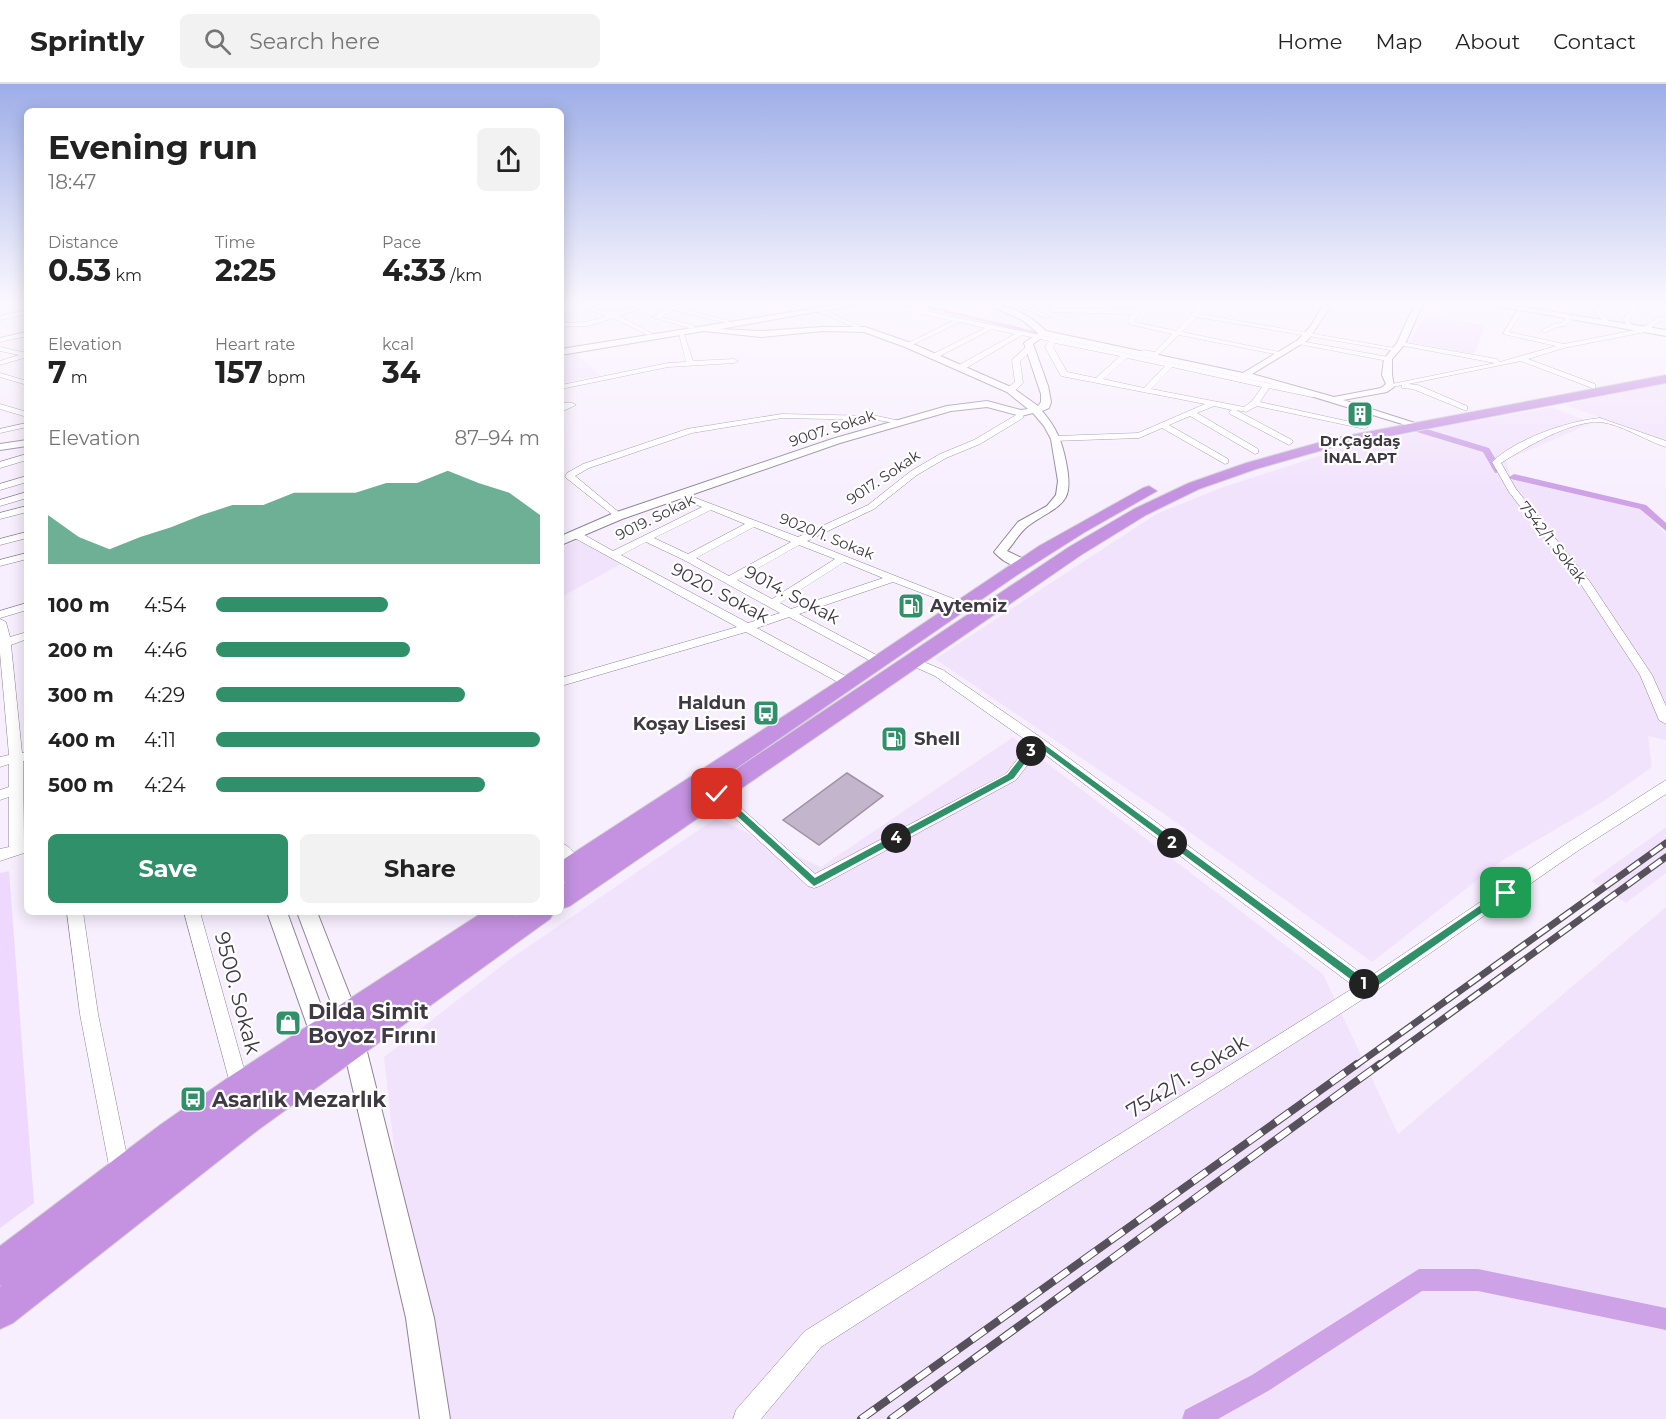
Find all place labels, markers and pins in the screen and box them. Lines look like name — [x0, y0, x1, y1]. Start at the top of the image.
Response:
building icon: Dr.Çağdaş İNAL APT — [1345, 399, 1375, 429]
place label: Dr.Çağdaş İNAL APT — [1320, 431, 1400, 467]
fuel station icon: Aytemiz — [896, 591, 926, 621]
place label: Aytemiz — [929, 595, 1007, 617]
place label: Haldun Koşay Lisesi — [633, 692, 746, 735]
bus stop icon: Haldun Koşay Lisesi — [751, 698, 781, 728]
fuel station icon: Shell — [879, 724, 909, 754]
place label: Shell — [914, 728, 960, 750]
pin: 3 — [1016, 736, 1046, 766]
pin — [691, 768, 742, 819]
pin: 4 — [881, 823, 911, 853]
pin: 2 — [1157, 828, 1187, 858]
pin — [1480, 867, 1531, 918]
pin: 1 — [1349, 969, 1379, 999]
place label: Dilda Simit Boyoz Fırını — [308, 999, 436, 1048]
shop icon: Dilda Simit Boyoz Fırını — [273, 1008, 303, 1038]
bus stop icon: Asarlık Mezarlık — [178, 1084, 208, 1114]
place label: Asarlık Mezarlık — [211, 1087, 387, 1112]

